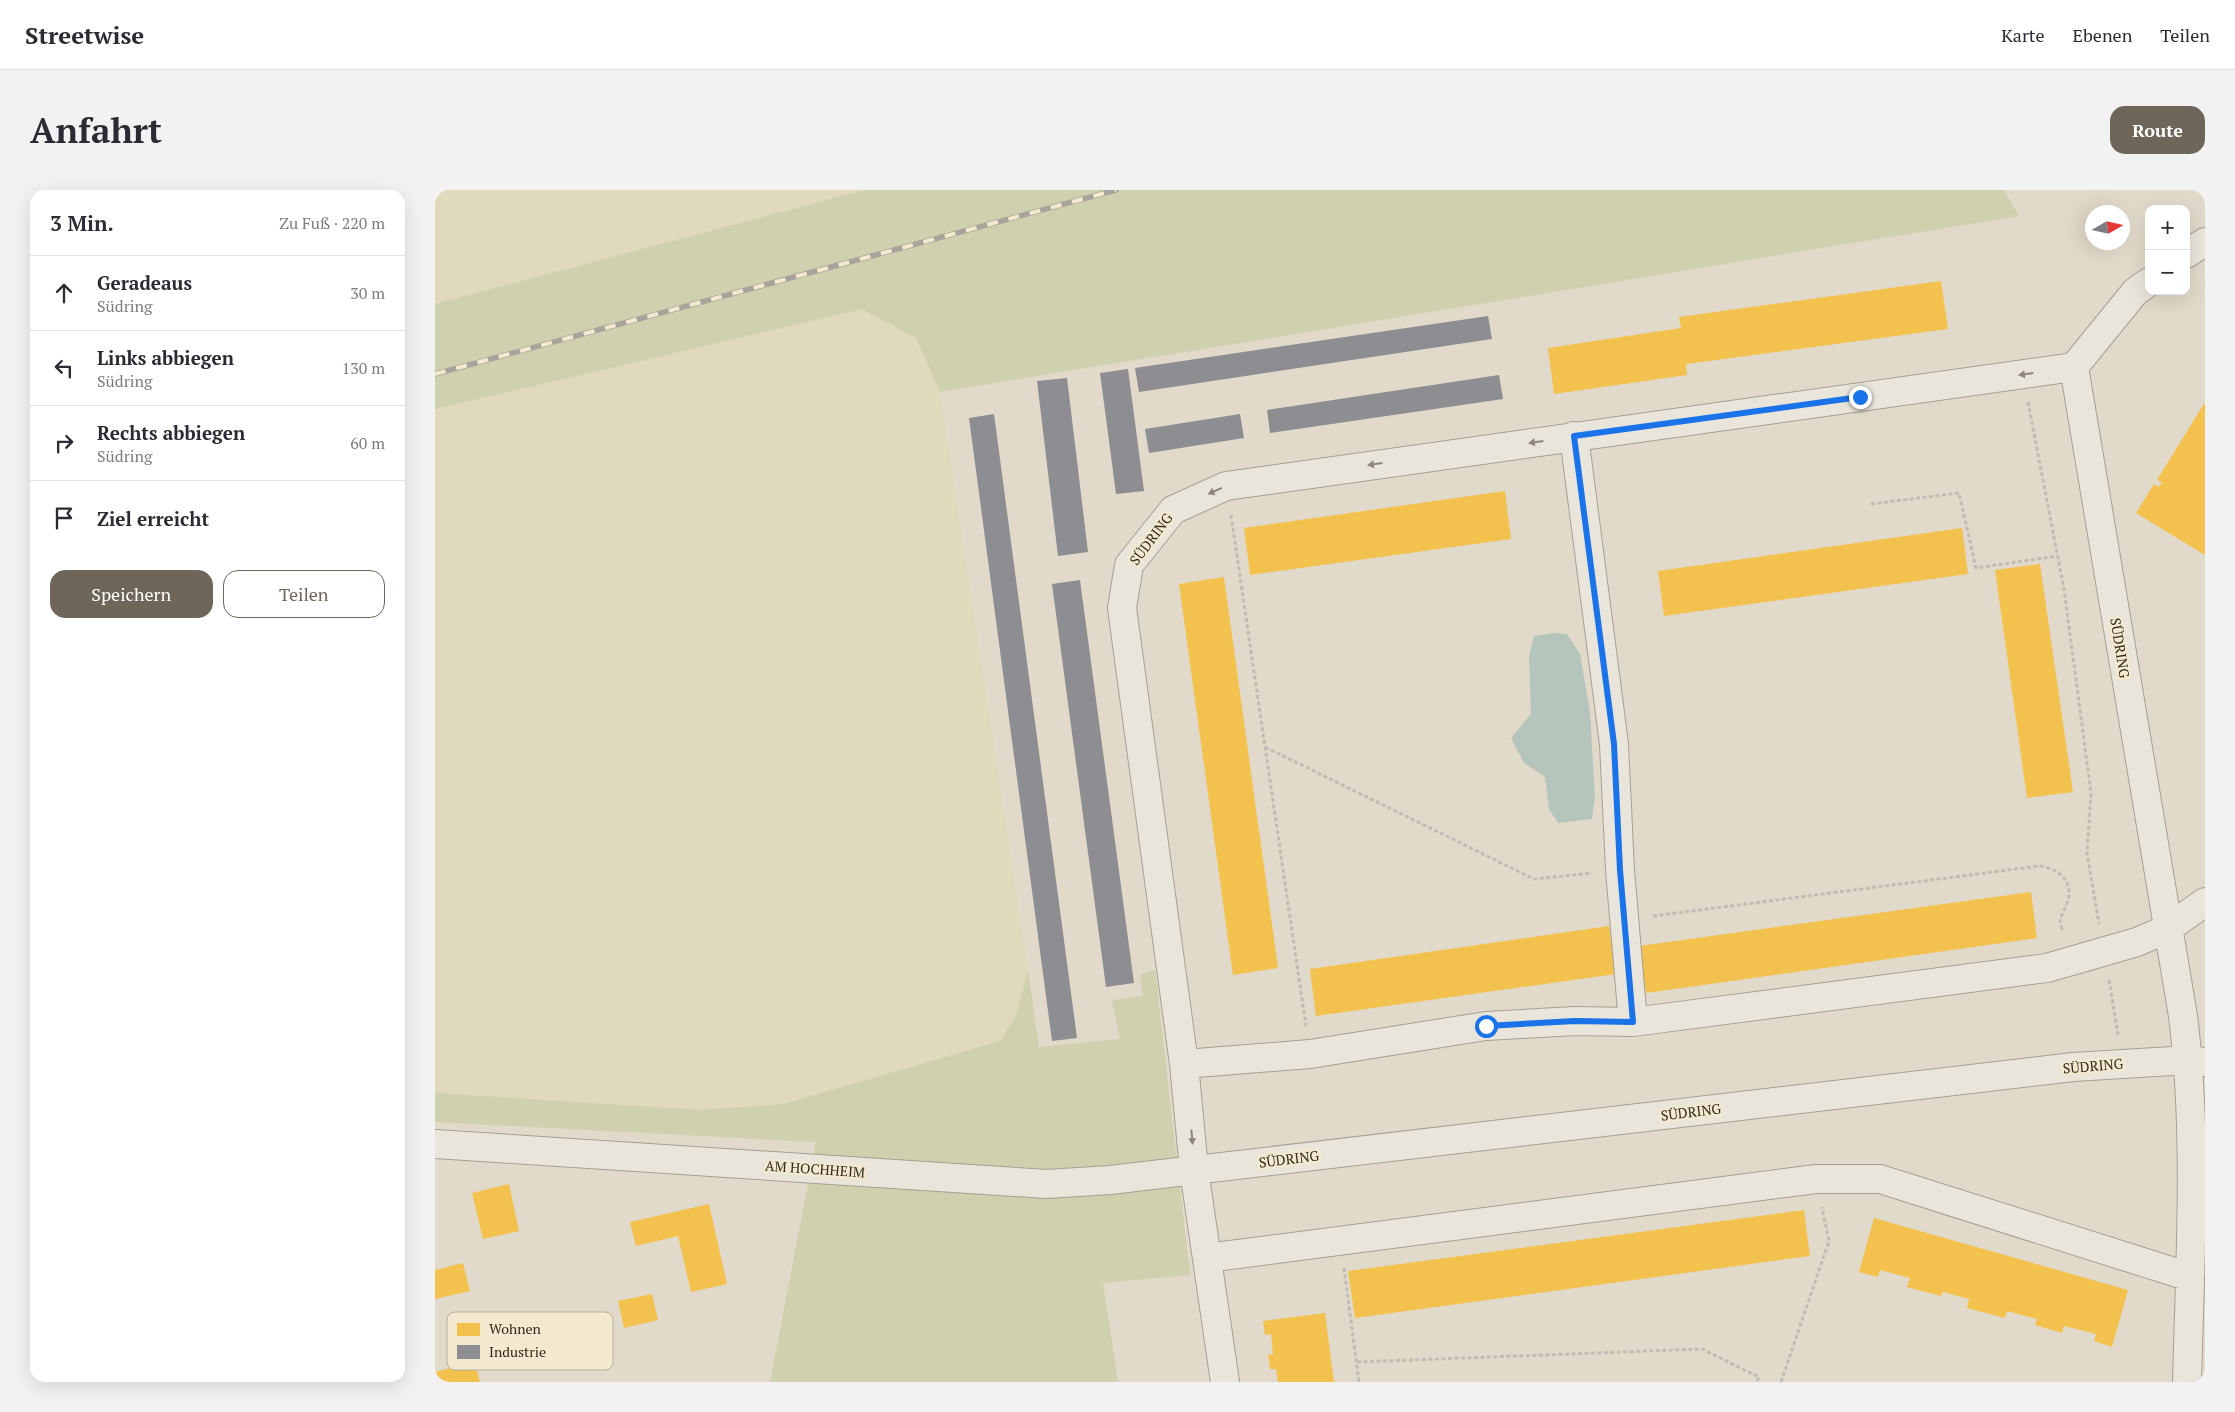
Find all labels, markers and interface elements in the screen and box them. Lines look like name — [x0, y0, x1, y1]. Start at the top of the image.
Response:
text: Streetwise — [25, 19, 144, 51]
text: Karte — [2001, 23, 2045, 47]
text: Ebenen — [2073, 23, 2132, 47]
text: Teilen — [2160, 23, 2210, 47]
button: Route — [2110, 106, 2205, 154]
text: Anfahrt — [30, 107, 162, 153]
north arrow — [2085, 205, 2130, 250]
map controls — [2145, 205, 2190, 295]
button: + — [2145, 205, 2190, 250]
text: 3 Min. — [50, 209, 114, 237]
text: Zu Fuß · 220 m — [279, 212, 385, 234]
button: − — [2145, 250, 2190, 295]
text: Geradeaus — [97, 270, 192, 295]
icon: ahead — [50, 279, 78, 307]
text: 30 m — [350, 282, 385, 304]
text: Südring — [97, 295, 153, 317]
text: Links abbiegen — [97, 345, 234, 370]
icon: left — [50, 354, 78, 382]
text: 130 m — [342, 357, 385, 379]
text: Südring — [97, 370, 153, 392]
one-way arrow — [2018, 370, 2034, 378]
route end — [1849, 386, 1872, 409]
text: Rechts abbiegen — [97, 420, 245, 445]
icon: right — [50, 429, 78, 457]
text: 60 m — [350, 432, 385, 454]
one-way arrow — [1527, 438, 1543, 446]
text: Südring — [97, 445, 153, 467]
one-way arrow — [1366, 461, 1382, 469]
one-way arrow — [1208, 487, 1222, 495]
icon: arrive — [50, 504, 78, 532]
text: Ziel erreicht — [97, 506, 209, 531]
street label: SÜDRING — [1125, 509, 1177, 569]
button: Speichern — [50, 570, 213, 618]
button: Teilen — [223, 570, 385, 618]
street label: SÜDRING — [2106, 617, 2135, 680]
route start — [1475, 1015, 1498, 1038]
street label: SÜDRING — [2062, 1053, 2124, 1078]
street label: SÜDRING — [1660, 1098, 1723, 1125]
one-way arrow — [1188, 1129, 1196, 1145]
street label: SÜDRING — [1258, 1145, 1321, 1172]
street label: AM HOCHHEIM — [764, 1156, 866, 1181]
legend — [447, 1312, 613, 1370]
text: Wohnen — [489, 1319, 541, 1338]
text: Industrie — [489, 1342, 546, 1361]

